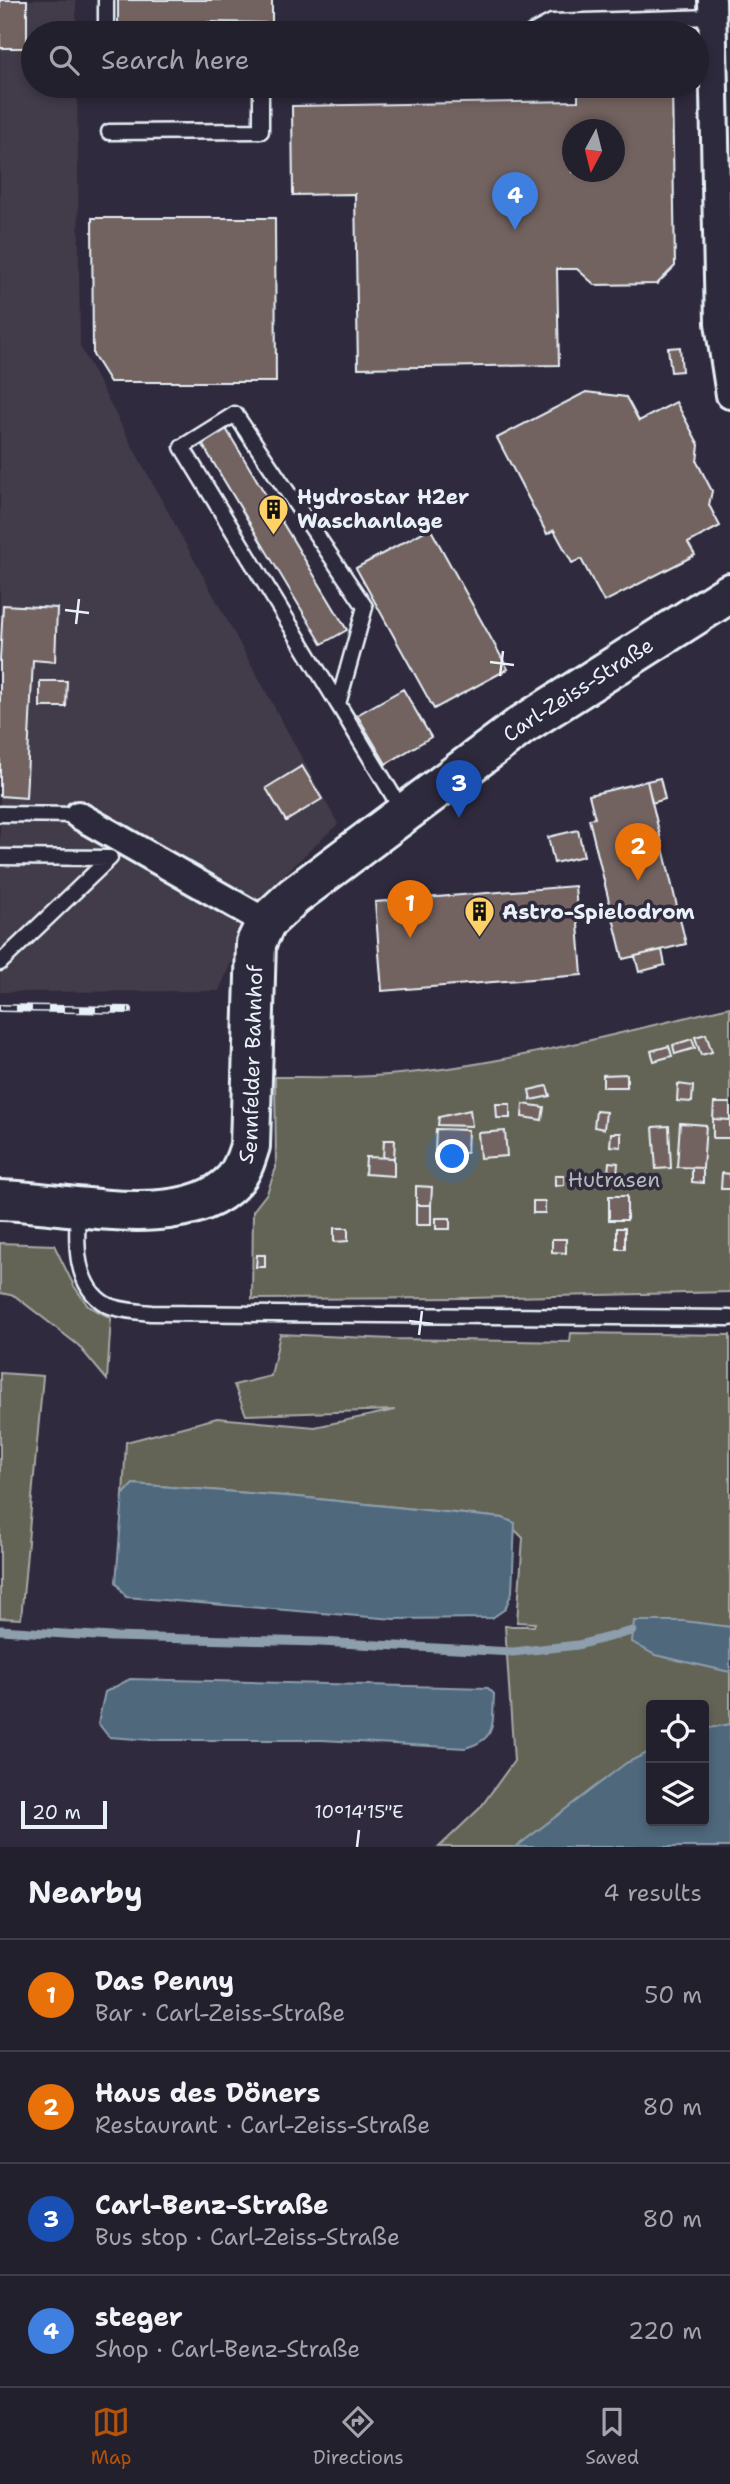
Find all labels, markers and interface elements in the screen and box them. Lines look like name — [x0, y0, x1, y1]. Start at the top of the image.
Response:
search box — [21, 21, 709, 98]
icon: search — [45, 41, 83, 79]
text: Search here — [101, 42, 250, 77]
north arrow — [562, 119, 625, 182]
pin: 4 — [492, 172, 538, 230]
place label: Hydrostar H2er Waschanlage — [297, 483, 469, 535]
building icon: Hydrostar H2er Waschanlage — [257, 492, 291, 536]
street label: Carl-Zeiss-Straße — [497, 631, 659, 749]
pin: 3 — [436, 760, 482, 818]
pin: 2 — [615, 823, 661, 881]
pin: 1 — [387, 880, 433, 938]
building icon: Astro-Spielodrom — [462, 895, 496, 939]
place label: Astro-Spielodrom — [502, 898, 695, 926]
street label: Sennfelder Bahnhof — [231, 964, 269, 1167]
your location — [435, 1139, 469, 1173]
park label: Hutrasen — [568, 1166, 660, 1194]
map controls — [646, 1700, 709, 1826]
button: locate — [646, 1700, 709, 1763]
button: layers — [646, 1763, 709, 1826]
scale bar — [21, 1798, 107, 1830]
text: 20 m — [32, 1800, 81, 1825]
text: 10°14'15"E — [314, 1800, 404, 1824]
text: Nearby — [28, 1872, 143, 1913]
text: 4 results — [603, 1878, 702, 1908]
text: Das Penny — [95, 1963, 234, 1998]
text: 1 — [46, 1980, 56, 2010]
text: 50 m — [644, 1980, 702, 2010]
text: Bar · Carl-Zeiss-Straße — [95, 1998, 345, 2028]
text: Haus des Döners — [95, 2075, 320, 2110]
text: 2 — [43, 2092, 59, 2122]
text: 80 m — [643, 2092, 702, 2122]
text: Restaurant · Carl-Zeiss-Straße — [95, 2110, 430, 2140]
text: Carl-Benz-Straße — [95, 2187, 329, 2222]
text: 3 — [43, 2204, 59, 2234]
text: 80 m — [643, 2204, 702, 2234]
text: Bus stop · Carl-Zeiss-Straße — [95, 2222, 400, 2252]
text: steger — [95, 2299, 183, 2334]
text: 4 — [43, 2316, 59, 2346]
text: 220 m — [628, 2316, 702, 2346]
text: Shop · Carl-Benz-Straße — [95, 2334, 360, 2364]
tab: Map — [91, 2403, 131, 2470]
tab: Directions — [313, 2403, 404, 2470]
tab: Saved — [585, 2403, 639, 2470]

